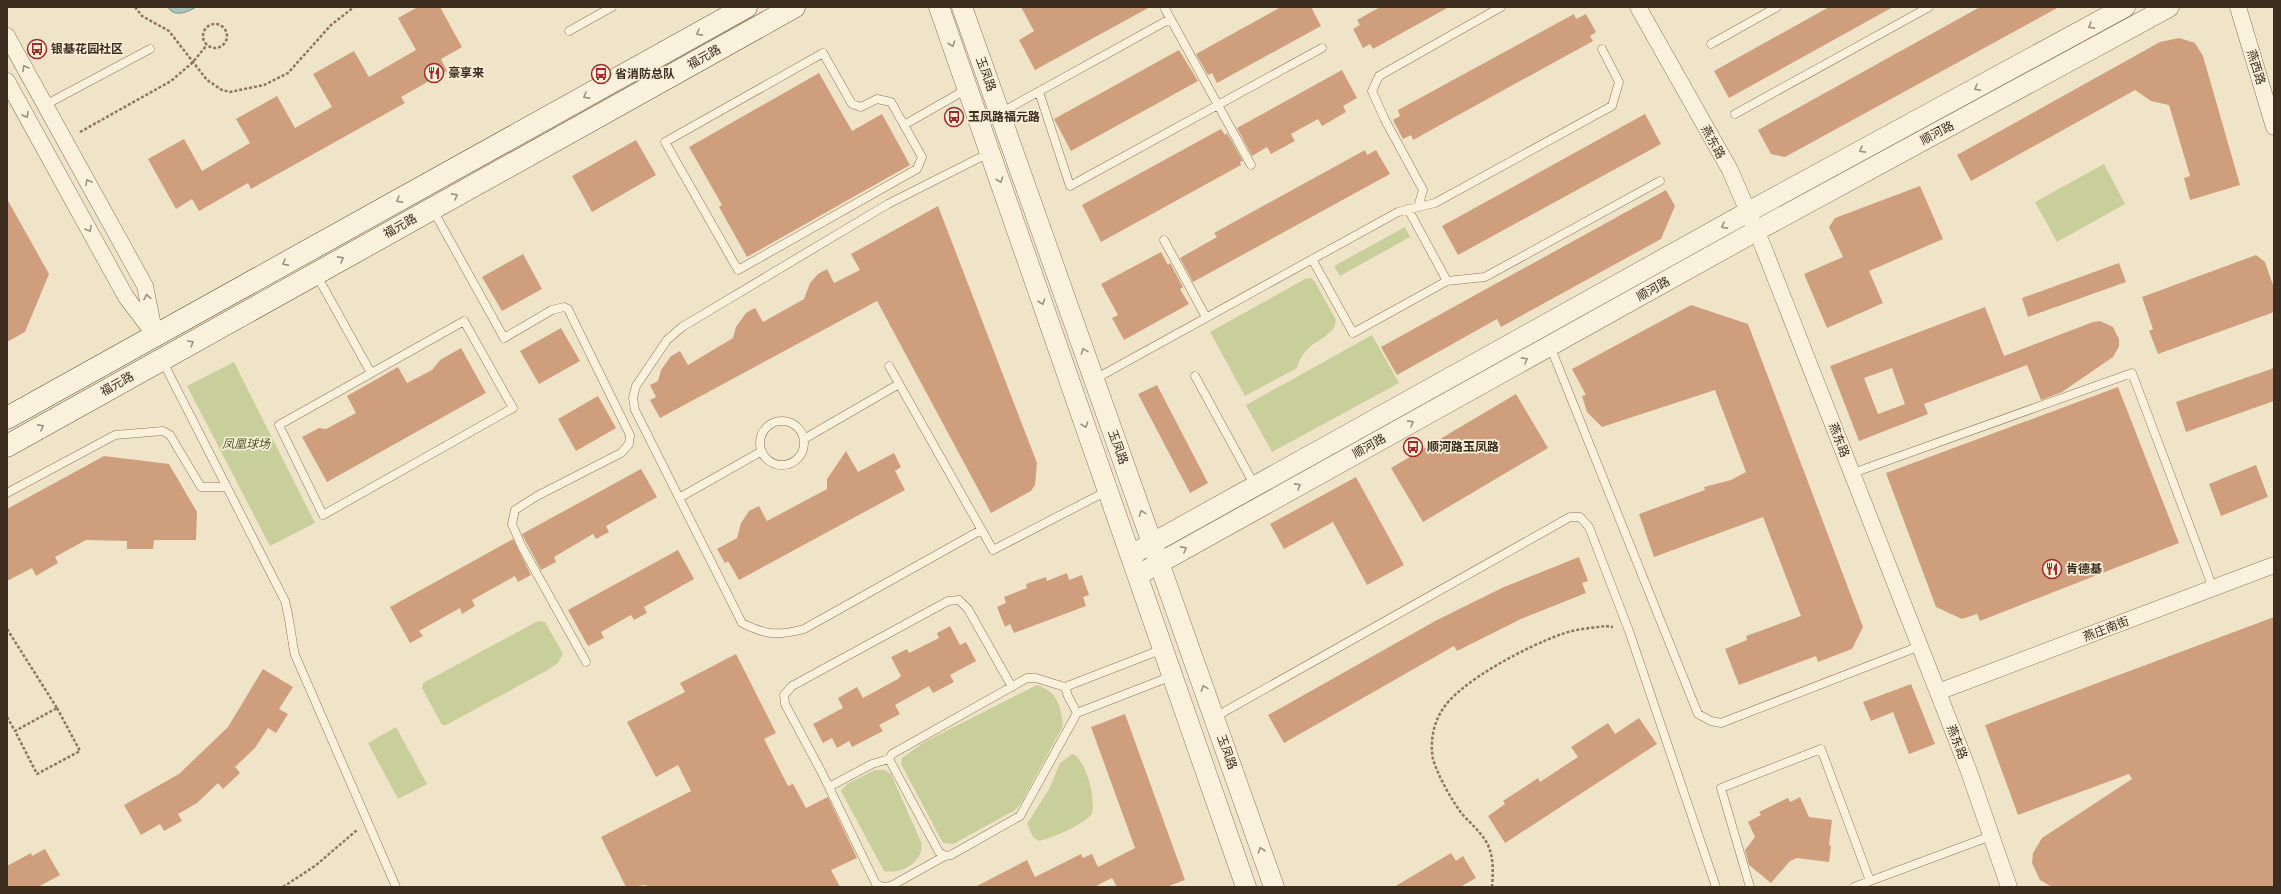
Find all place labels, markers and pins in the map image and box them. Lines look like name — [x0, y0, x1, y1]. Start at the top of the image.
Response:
bus stop icon: 银基花园社区 — [26, 38, 48, 60]
place label: 银基花园社区 — [51, 41, 123, 57]
restaurant icon: 豪享来 — [423, 62, 445, 84]
bus stop icon: 省消防总队 — [590, 63, 612, 85]
place label: 豪享来 — [448, 65, 484, 81]
place label: 省消防总队 — [615, 66, 675, 82]
bus stop icon: 玉凤路福元路 — [943, 106, 965, 128]
place label: 玉凤路福元路 — [968, 109, 1040, 125]
bus stop icon: 顺河路玉凤路 — [1402, 436, 1424, 458]
place label: 顺河路玉凤路 — [1427, 439, 1499, 455]
restaurant icon: 肯德基 — [2041, 558, 2063, 580]
place label: 肯德基 — [2066, 561, 2102, 577]

